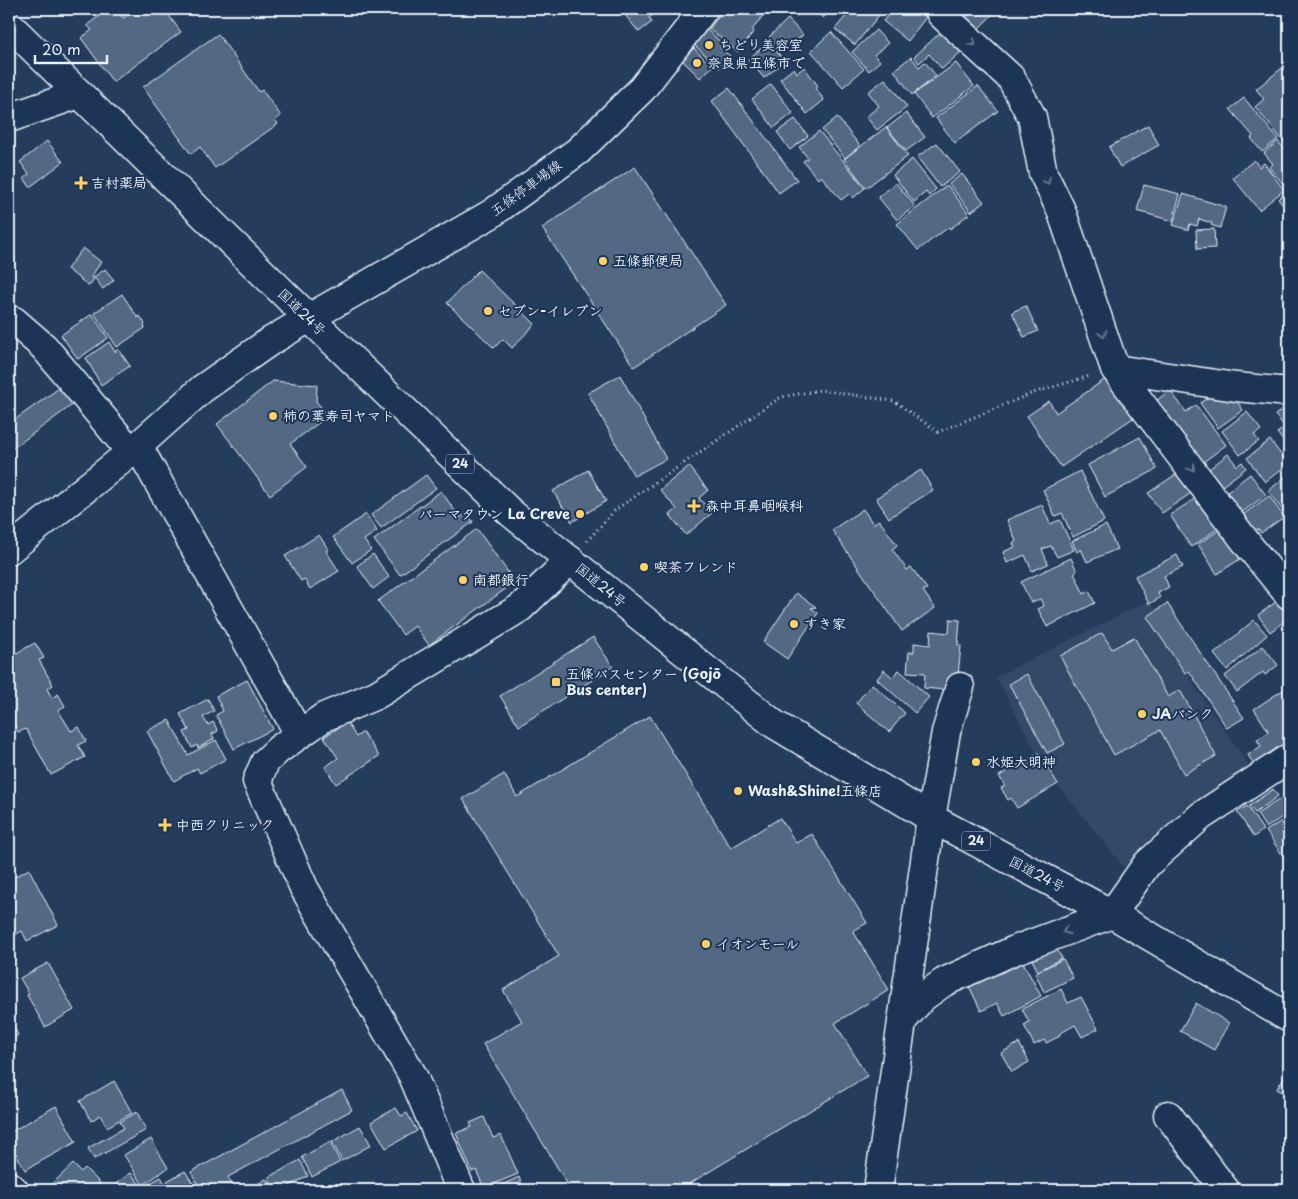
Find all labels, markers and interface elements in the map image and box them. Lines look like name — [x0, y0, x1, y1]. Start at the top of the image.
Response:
scale bar — [35, 32, 108, 64]
place label: ちどり美容室 — [719, 34, 803, 55]
text: 20 m — [42, 37, 81, 60]
one-way arrow — [967, 37, 976, 46]
marker: ちどり美容室 — [703, 39, 715, 51]
place label: 奈良県五條市で — [707, 52, 805, 73]
marker: 奈良県五條市で — [691, 57, 703, 69]
street label: 五條停車場線 — [486, 154, 566, 221]
place label: 吉村薬局 — [91, 172, 147, 193]
one-way arrow — [1041, 176, 1051, 185]
marker: 吉村薬局 — [75, 177, 87, 189]
place label: 五條郵便局 — [613, 250, 683, 271]
marker: 五條郵便局 — [597, 255, 609, 267]
street label: 国道24号 — [273, 283, 332, 340]
place label: セブン-イレブン — [498, 300, 603, 321]
marker: セブン-イレブン — [482, 305, 494, 317]
one-way arrow — [1097, 329, 1107, 338]
place label: 柿の葉寿司ヤマト — [283, 405, 395, 426]
marker: 柿の葉寿司ヤマト — [267, 410, 279, 422]
road number: 24 — [446, 454, 474, 474]
one-way arrow — [1186, 462, 1194, 471]
place label: 森中耳鼻咽喉科 — [705, 495, 804, 516]
marker: 森中耳鼻咽喉科 — [687, 499, 701, 513]
place label: パーマタウン La Creve — [419, 503, 570, 524]
marker: パーマタウン La Creve — [574, 508, 586, 520]
place label: 喫茶フレンド — [654, 556, 738, 577]
street label: 国道24号 — [571, 557, 632, 612]
marker: 喫茶フレンド — [638, 561, 650, 573]
place label: 南都銀行 — [473, 569, 529, 590]
marker: 南都銀行 — [457, 574, 469, 586]
place label: すき家 — [804, 613, 846, 634]
marker: すき家 — [788, 618, 800, 630]
place label: 五條バスセンター (Gojō Bus center) — [566, 663, 721, 700]
marker: 五條バスセンター (Gojō Bus center) — [550, 676, 562, 688]
place label: JAバンク — [1152, 703, 1213, 724]
marker: JAバンク — [1136, 708, 1148, 720]
place label: 水姫大明神 — [986, 751, 1056, 772]
marker: 水姫大明神 — [970, 756, 982, 768]
place label: Wash&Shine!五條店 — [748, 780, 882, 801]
marker: Wash&Shine!五條店 — [732, 785, 744, 797]
place label: 中西クリニック — [176, 814, 274, 835]
marker: 中西クリニック — [158, 818, 172, 832]
road number: 24 — [962, 831, 990, 850]
street label: 国道24号 — [1005, 850, 1069, 897]
one-way arrow — [1063, 925, 1071, 935]
place label: イオンモール — [716, 933, 799, 954]
marker: イオンモール — [700, 938, 712, 950]

